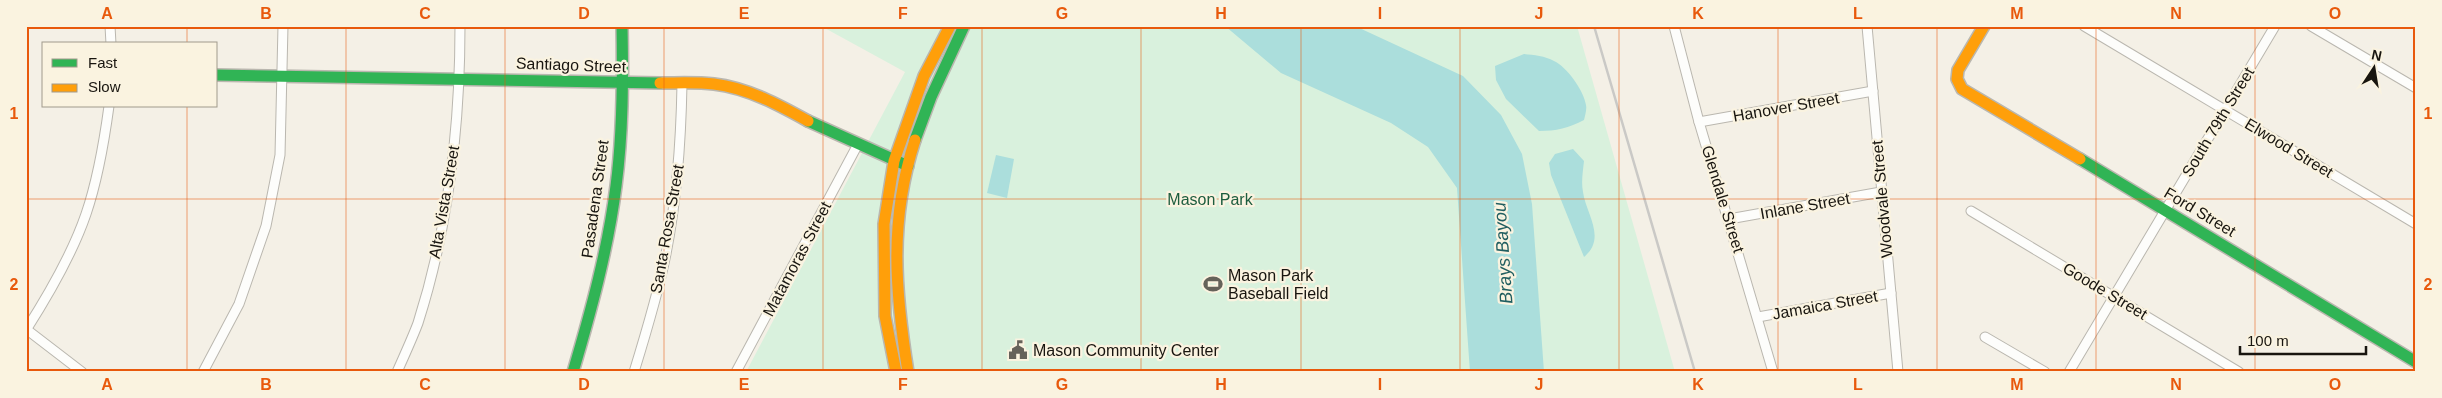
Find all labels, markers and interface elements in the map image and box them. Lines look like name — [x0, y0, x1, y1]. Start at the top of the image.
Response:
text: A — [101, 5, 113, 22]
text: B — [260, 5, 272, 22]
text: C — [419, 5, 431, 22]
text: D — [578, 5, 590, 22]
text: E — [739, 5, 750, 22]
text: F — [898, 5, 908, 22]
text: G — [1056, 5, 1068, 22]
text: H — [1215, 5, 1227, 22]
text: I — [1378, 5, 1382, 22]
text: J — [1535, 5, 1543, 22]
text: K — [1692, 5, 1704, 22]
text: L — [1853, 5, 1863, 22]
text: M — [2010, 5, 2024, 22]
text: N — [2170, 5, 2182, 22]
text: O — [2329, 5, 2341, 22]
legend — [42, 42, 218, 108]
north arrow — [2350, 42, 2400, 92]
text: N — [2370, 46, 2383, 64]
text: Fast — [88, 54, 118, 71]
street label: Santiago Street — [516, 55, 627, 75]
street label: South 79th Street — [2179, 64, 2258, 180]
text: Slow — [88, 78, 121, 95]
street label: Hanover Street — [1732, 89, 1841, 125]
text: 1 — [10, 105, 19, 122]
text: 1 — [2424, 105, 2433, 122]
street label: Elwood Street — [2242, 115, 2337, 181]
street label: Pasadena Street — [578, 138, 612, 259]
street label: Woodvale Street — [1868, 139, 1896, 259]
street label: Glendale Street — [1699, 143, 1748, 255]
street label: Alta Vista Street — [426, 144, 462, 260]
street label: Santa Rosa Street — [647, 163, 687, 295]
street label: Ford Street — [2161, 184, 2239, 240]
street label: Inlane Street — [1759, 190, 1852, 222]
park label: Mason Park — [1167, 191, 1254, 208]
street label: Matamoras Street — [760, 198, 835, 319]
water label: Brays Bayou — [1489, 201, 1517, 305]
street label: Goode Street — [2060, 259, 2151, 323]
place label: Mason Park Baseball Field — [1228, 267, 1329, 302]
sports icon: Mason Park Baseball Field — [1202, 273, 1224, 295]
text: 2 — [10, 276, 19, 293]
text: 2 — [2424, 276, 2433, 293]
street label: Jamaica Street — [1771, 287, 1880, 323]
scale bar — [2240, 323, 2366, 355]
text: 100 m — [2247, 332, 2289, 349]
public building icon: Mason Community Center — [1007, 339, 1029, 361]
place label: Mason Community Center — [1033, 342, 1220, 359]
text: A — [101, 376, 113, 393]
text: B — [260, 376, 272, 393]
text: C — [419, 376, 431, 393]
text: D — [578, 376, 590, 393]
text: E — [739, 376, 750, 393]
text: F — [898, 376, 908, 393]
text: G — [1056, 376, 1068, 393]
text: H — [1215, 376, 1227, 393]
text: I — [1378, 376, 1382, 393]
text: J — [1535, 376, 1543, 393]
text: K — [1692, 376, 1704, 393]
text: L — [1853, 376, 1863, 393]
text: M — [2010, 376, 2024, 393]
text: N — [2170, 376, 2182, 393]
text: O — [2329, 376, 2341, 393]

